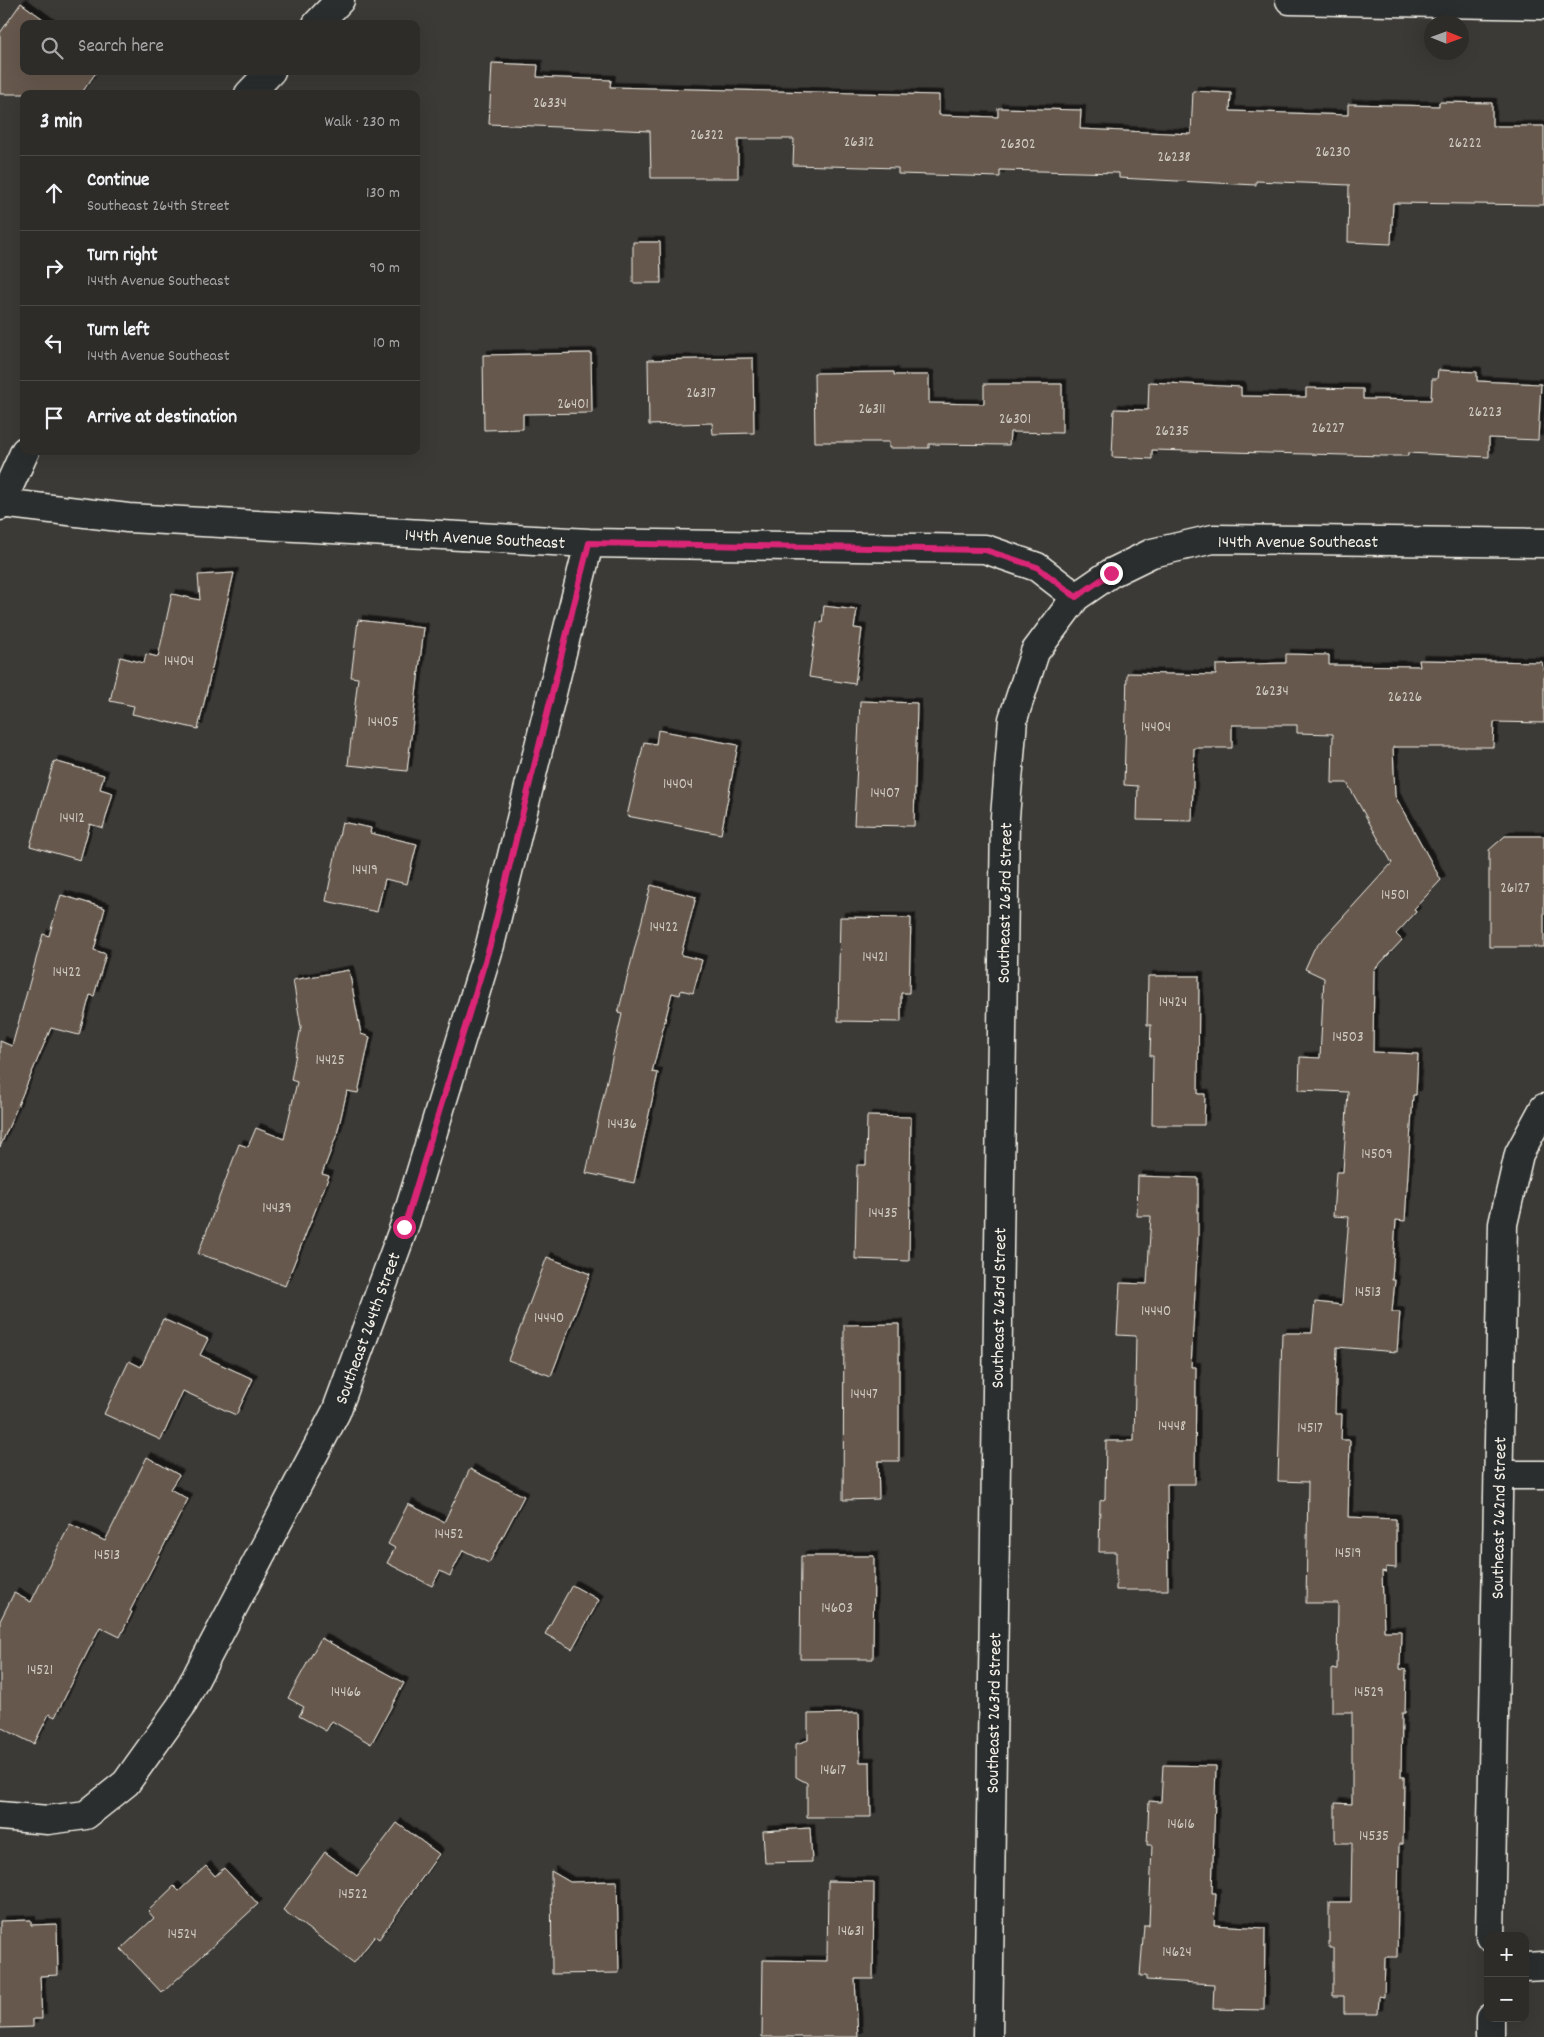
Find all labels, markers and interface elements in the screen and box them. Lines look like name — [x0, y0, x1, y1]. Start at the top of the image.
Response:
north arrow — [1424, 15, 1469, 60]
search box — [20, 20, 420, 75]
icon: search — [38, 34, 66, 62]
text: Search here — [78, 34, 164, 61]
house number: 26334 — [533, 93, 567, 115]
text: 3 min — [40, 108, 82, 138]
text: Walk · 230 m — [324, 111, 400, 134]
house number: 26322 — [690, 125, 724, 147]
house number: 26312 — [844, 132, 874, 154]
house number: 26222 — [1448, 133, 1482, 155]
house number: 26302 — [1000, 134, 1036, 156]
house number: 26230 — [1315, 142, 1351, 164]
house number: 26238 — [1157, 147, 1191, 169]
text: Continue — [87, 168, 149, 195]
icon: ahead — [40, 179, 68, 207]
text: 130 m — [366, 182, 400, 205]
text: Southeast 264th Street — [87, 195, 229, 218]
text: Turn right — [87, 243, 158, 270]
icon: right — [40, 254, 68, 282]
text: 90 m — [369, 257, 400, 280]
text: 144th Avenue Southeast — [87, 270, 230, 293]
text: Turn left — [87, 318, 150, 345]
icon: left — [40, 329, 68, 357]
text: 10 m — [373, 332, 400, 355]
text: 144th Avenue Southeast — [87, 345, 230, 368]
house number: 26317 — [686, 383, 716, 405]
house number: 26401 — [557, 394, 589, 416]
house number: 26311 — [858, 399, 886, 421]
house number: 26223 — [1468, 402, 1502, 424]
icon: arrive — [40, 404, 68, 432]
text: Arrive at destination — [87, 405, 237, 432]
house number: 26301 — [999, 409, 1031, 431]
house number: 26227 — [1312, 418, 1345, 440]
house number: 26235 — [1155, 421, 1189, 443]
street label: 144th Avenue Southeast — [404, 524, 566, 557]
street label: 144th Avenue Southeast — [1218, 531, 1379, 556]
route end — [1100, 562, 1123, 585]
house number: 14404 — [164, 651, 194, 673]
house number: 26234 — [1255, 681, 1289, 703]
house number: 26226 — [1388, 687, 1422, 709]
house number: 14405 — [368, 712, 398, 734]
house number: 14404 — [1141, 717, 1171, 739]
house number: 14404 — [663, 774, 693, 796]
house number: 14407 — [870, 783, 900, 805]
house number: 14412 — [59, 808, 85, 830]
street label: Southeast 263rd Street — [993, 822, 1020, 984]
house number: 14419 — [352, 860, 378, 882]
house number: 26127 — [1500, 878, 1530, 900]
house number: 14501 — [1381, 885, 1409, 907]
house number: 14422 — [650, 917, 678, 939]
house number: 14421 — [862, 947, 888, 969]
house number: 14422 — [53, 962, 81, 984]
house number: 14424 — [1159, 992, 1187, 1014]
house number: 14503 — [1332, 1027, 1364, 1049]
house number: 14425 — [315, 1050, 345, 1072]
house number: 14436 — [607, 1114, 637, 1136]
house number: 14509 — [1361, 1144, 1393, 1166]
house number: 14439 — [262, 1198, 292, 1220]
house number: 14435 — [868, 1203, 898, 1225]
route start — [393, 1216, 416, 1239]
street label: Southeast 263rd Street — [987, 1227, 1014, 1389]
street label: Southeast 264th Street — [330, 1249, 409, 1408]
house number: 14513 — [1355, 1282, 1381, 1304]
house number: 14440 — [1141, 1301, 1171, 1323]
house number: 14440 — [534, 1308, 564, 1330]
house number: 14447 — [850, 1384, 878, 1406]
house number: 14448 — [1158, 1416, 1186, 1438]
house number: 14517 — [1297, 1418, 1323, 1440]
street label: Southeast 262nd Street — [1487, 1436, 1514, 1599]
house number: 14452 — [434, 1524, 464, 1546]
house number: 14519 — [1335, 1543, 1361, 1565]
house number: 14513 — [94, 1545, 120, 1567]
house number: 14603 — [821, 1598, 853, 1620]
street label: Southeast 263rd Street — [982, 1632, 1009, 1794]
house number: 14521 — [27, 1660, 53, 1682]
house number: 14466 — [331, 1682, 361, 1704]
house number: 14529 — [1354, 1682, 1384, 1704]
house number: 14617 — [820, 1760, 846, 1782]
house number: 14616 — [1167, 1814, 1195, 1836]
house number: 14535 — [1359, 1826, 1389, 1848]
house number: 14522 — [338, 1884, 368, 1906]
house number: 14631 — [838, 1921, 864, 1943]
house number: 14524 — [167, 1924, 197, 1946]
map controls — [1484, 1932, 1529, 2022]
button: + — [1484, 1932, 1529, 1977]
house number: 14624 — [1162, 1942, 1192, 1964]
button: − — [1484, 1977, 1529, 2022]

